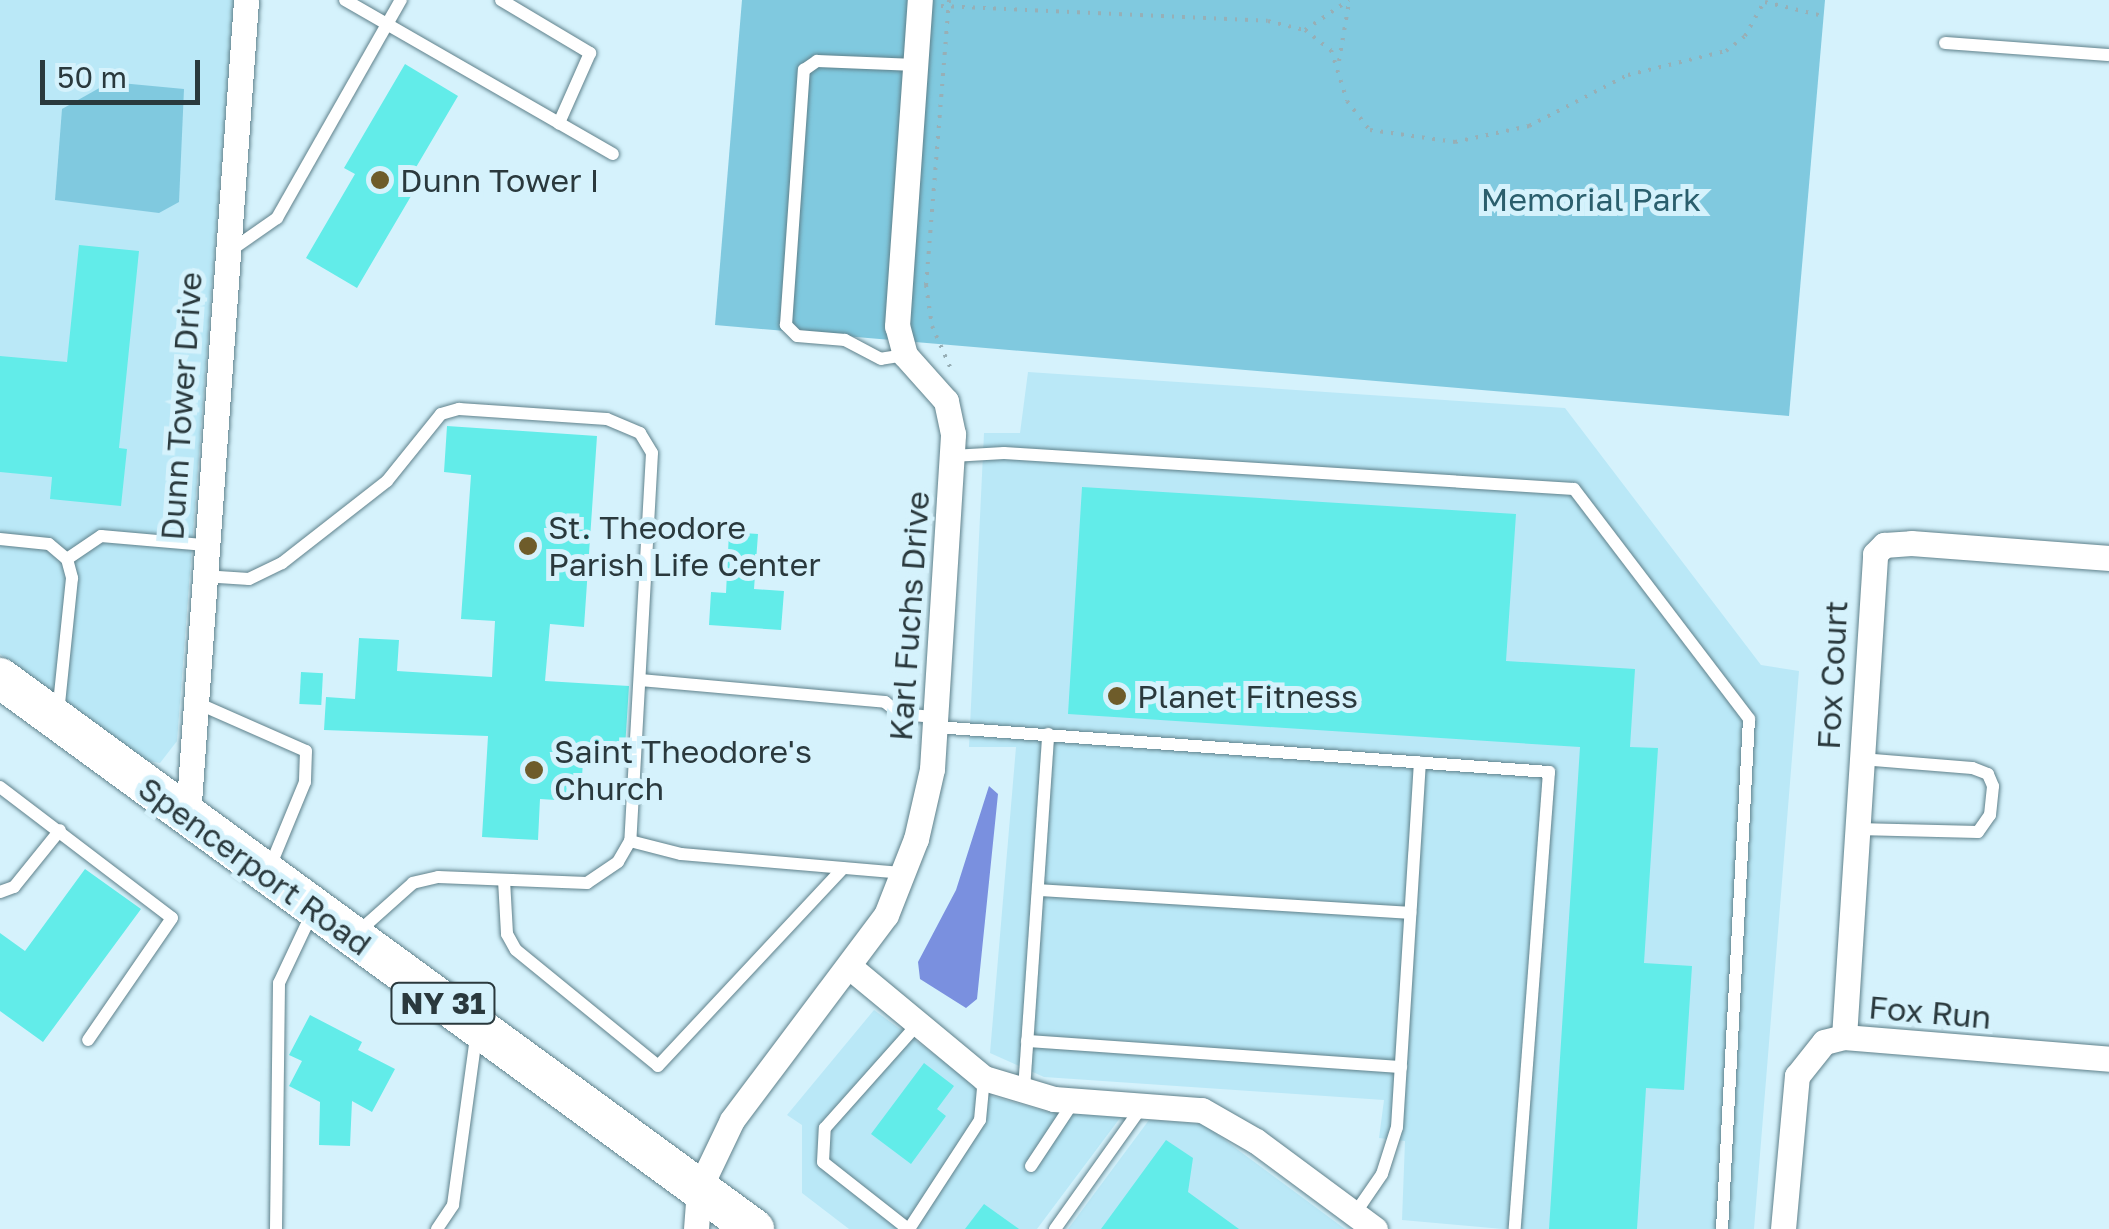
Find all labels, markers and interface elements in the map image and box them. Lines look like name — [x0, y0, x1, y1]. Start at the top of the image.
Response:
scale bar — [45, 40, 205, 102]
text: 50 m — [57, 59, 127, 95]
place label: Dunn Tower I — [400, 161, 600, 199]
marker: Dunn Tower I — [369, 169, 391, 191]
park label: Memorial Park — [1481, 180, 1701, 218]
street label: Dunn Tower Drive — [152, 271, 210, 541]
street label: Karl Fuchs Drive — [881, 490, 937, 742]
place label: St. Theodore Parish Life Center — [548, 509, 821, 584]
marker: St. Theodore Parish Life Center — [517, 535, 539, 557]
street label: Fox Court — [1809, 600, 1855, 750]
place label: Planet Fitness — [1137, 677, 1358, 715]
marker: Planet Fitness — [1106, 685, 1128, 707]
place label: Saint Theodore's Church — [554, 733, 812, 808]
marker: Saint Theodore's Church — [523, 759, 545, 781]
street label: Spencerport Road — [131, 769, 379, 963]
road number: NY 31 — [388, 978, 498, 1028]
street label: Fox Run — [1867, 988, 1993, 1036]

